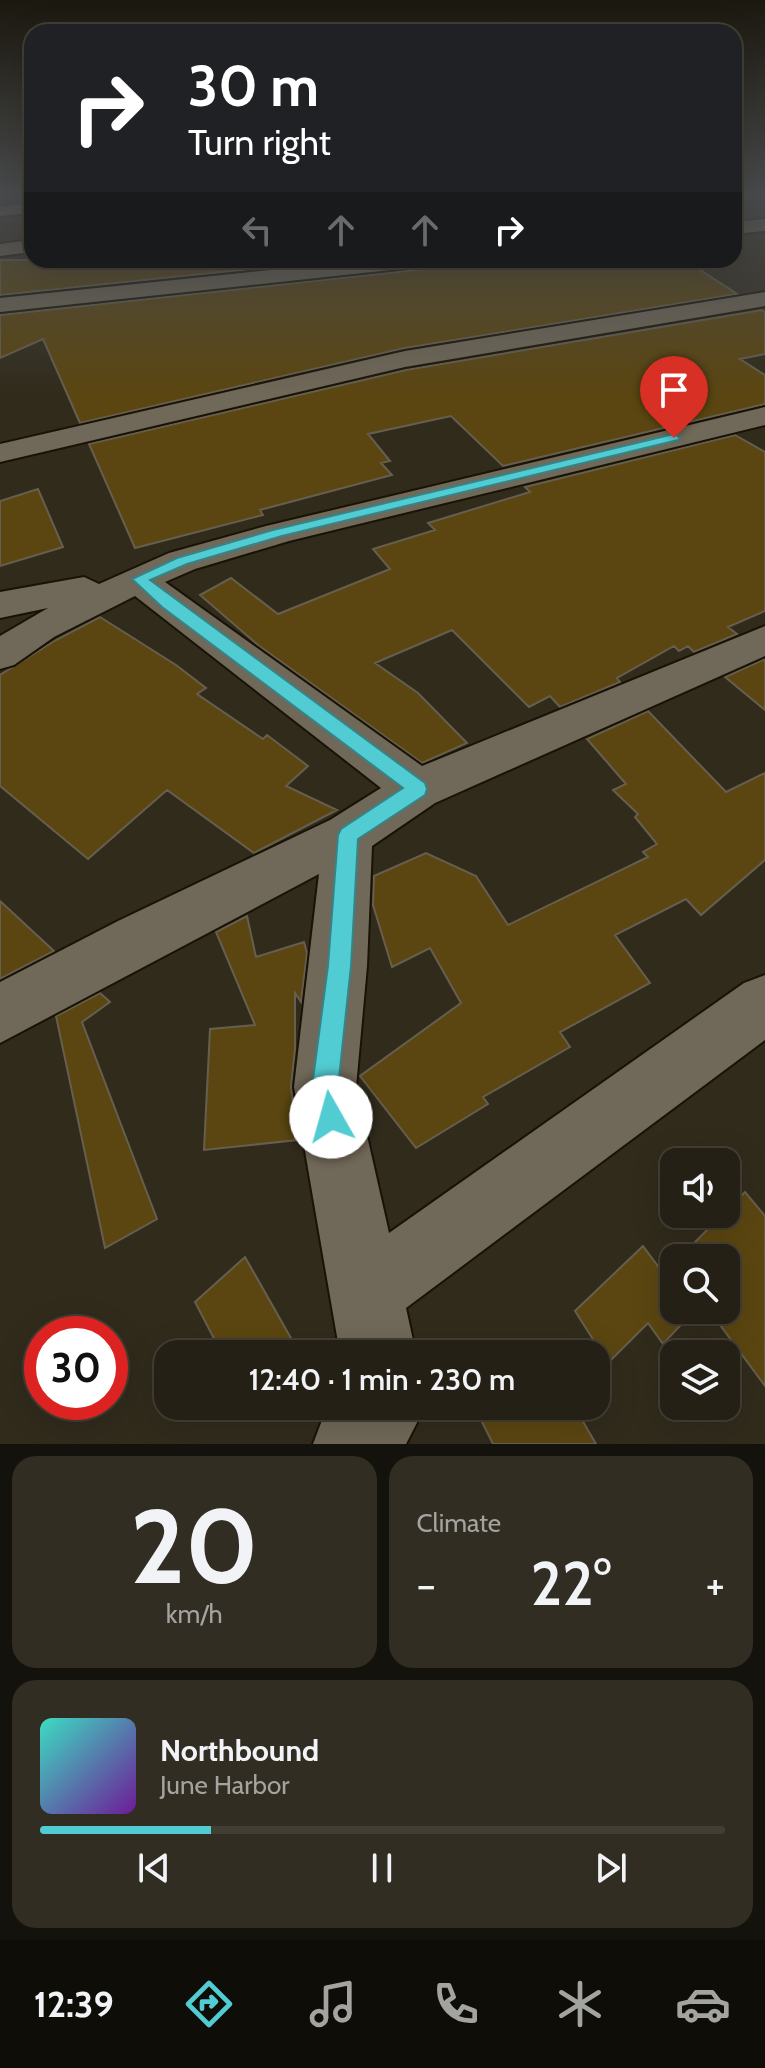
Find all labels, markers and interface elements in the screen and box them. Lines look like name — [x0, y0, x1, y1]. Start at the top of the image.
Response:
text: 30 m — [188, 52, 319, 120]
icon: right — [56, 56, 160, 160]
text: Turn right — [188, 120, 331, 164]
icon: left — [235, 208, 279, 252]
icon: ahead — [319, 208, 363, 252]
icon: ahead — [403, 208, 447, 252]
icon: right — [487, 208, 531, 252]
pin — [640, 356, 708, 438]
icon: arrive — [652, 368, 696, 412]
position arrow — [289, 1075, 373, 1159]
map controls — [660, 1148, 740, 1420]
button: sound — [660, 1148, 740, 1228]
button: search — [660, 1244, 740, 1324]
speed limit sign: 30 — [24, 1316, 128, 1420]
button: layers — [660, 1340, 740, 1420]
text: 12:40 · 1 min · 230 m — [249, 1361, 515, 1398]
text: 20 — [130, 1483, 258, 1609]
text: Climate — [417, 1507, 501, 1539]
text: 22° — [530, 1547, 611, 1620]
text: − — [417, 1558, 436, 1611]
text: + — [706, 1558, 725, 1611]
text: km/h — [166, 1598, 223, 1630]
text: Northbound — [160, 1732, 319, 1769]
text: June Harbor — [160, 1769, 289, 1801]
icon: previous — [132, 1846, 176, 1890]
icon: pause — [360, 1846, 404, 1890]
icon: next — [589, 1846, 633, 1890]
icon: directions — [181, 1976, 237, 2032]
icon: music — [305, 1976, 361, 2032]
icon: phone — [428, 1976, 484, 2032]
icon: climate — [552, 1976, 608, 2032]
icon: car — [675, 1976, 731, 2032]
text: 12:39 — [34, 1982, 114, 2026]

